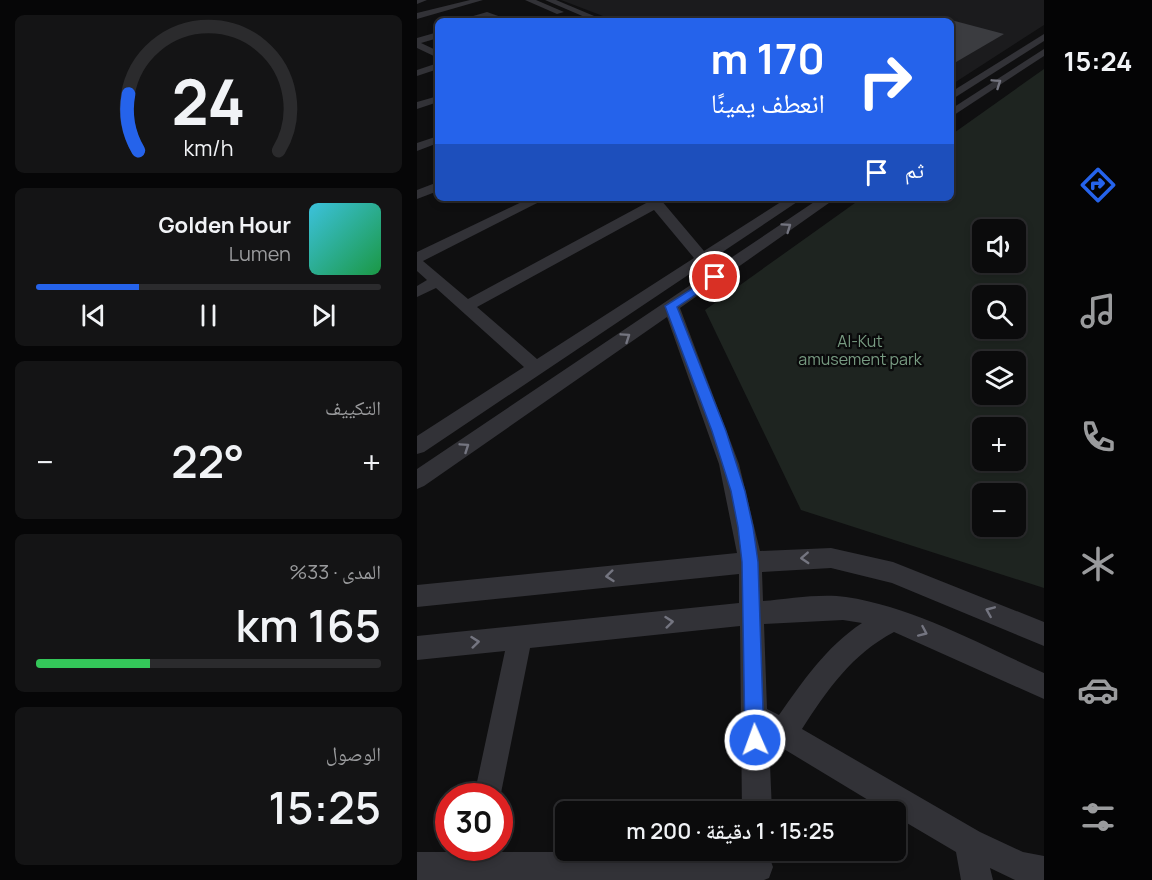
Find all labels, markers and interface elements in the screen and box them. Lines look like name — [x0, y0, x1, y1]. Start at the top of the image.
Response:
text: 170 m — [710, 29, 825, 87]
icon: right — [846, 42, 924, 120]
text: 15:24 — [1064, 42, 1132, 79]
text: 24 — [172, 58, 245, 144]
one-way arrow — [991, 79, 1002, 90]
text: انعطف يمينًا — [711, 84, 825, 121]
text: km/h — [184, 133, 233, 162]
text: ثم — [905, 155, 924, 185]
icon: arrive — [860, 156, 893, 189]
icon: directions — [1077, 164, 1119, 206]
text: Golden Hour — [158, 210, 291, 240]
map controls — [972, 219, 1026, 537]
button: sound — [972, 219, 1026, 273]
one-way arrow — [781, 223, 792, 234]
text: Lumen — [229, 240, 291, 267]
pin — [689, 251, 740, 302]
icon: arrive — [698, 260, 731, 293]
button: search — [972, 285, 1026, 339]
icon: music — [1077, 290, 1119, 332]
icon: previous — [77, 299, 110, 332]
icon: pause — [192, 299, 225, 332]
icon: next — [307, 299, 340, 332]
park label: Al-Kut amusement park — [798, 330, 923, 370]
one-way arrow — [619, 333, 630, 344]
button: layers — [972, 351, 1026, 405]
text: التكييف — [325, 394, 381, 421]
icon: phone — [1077, 416, 1119, 458]
button: + — [972, 417, 1026, 471]
text: 22° — [171, 430, 244, 492]
text: − — [36, 439, 54, 484]
text: + — [362, 439, 381, 484]
one-way arrow — [459, 443, 470, 454]
button: − — [972, 483, 1026, 537]
icon: climate — [1077, 543, 1119, 585]
one-way arrow — [800, 552, 809, 565]
text: المدى · 33% — [289, 558, 381, 585]
one-way arrow — [606, 569, 615, 582]
text: 165 km — [235, 594, 381, 656]
one-way arrow — [985, 606, 996, 618]
one-way arrow — [665, 616, 674, 628]
one-way arrow — [916, 625, 927, 637]
one-way arrow — [471, 636, 480, 649]
icon: car — [1077, 669, 1119, 711]
position arrow — [723, 708, 787, 772]
text: الوصول — [326, 740, 381, 767]
text: 15:25 — [268, 776, 381, 838]
speed limit sign: 30 — [435, 783, 513, 861]
icon: filters — [1077, 796, 1119, 838]
text: 15:25 · 1 دقيقة · 200 m — [626, 816, 835, 846]

